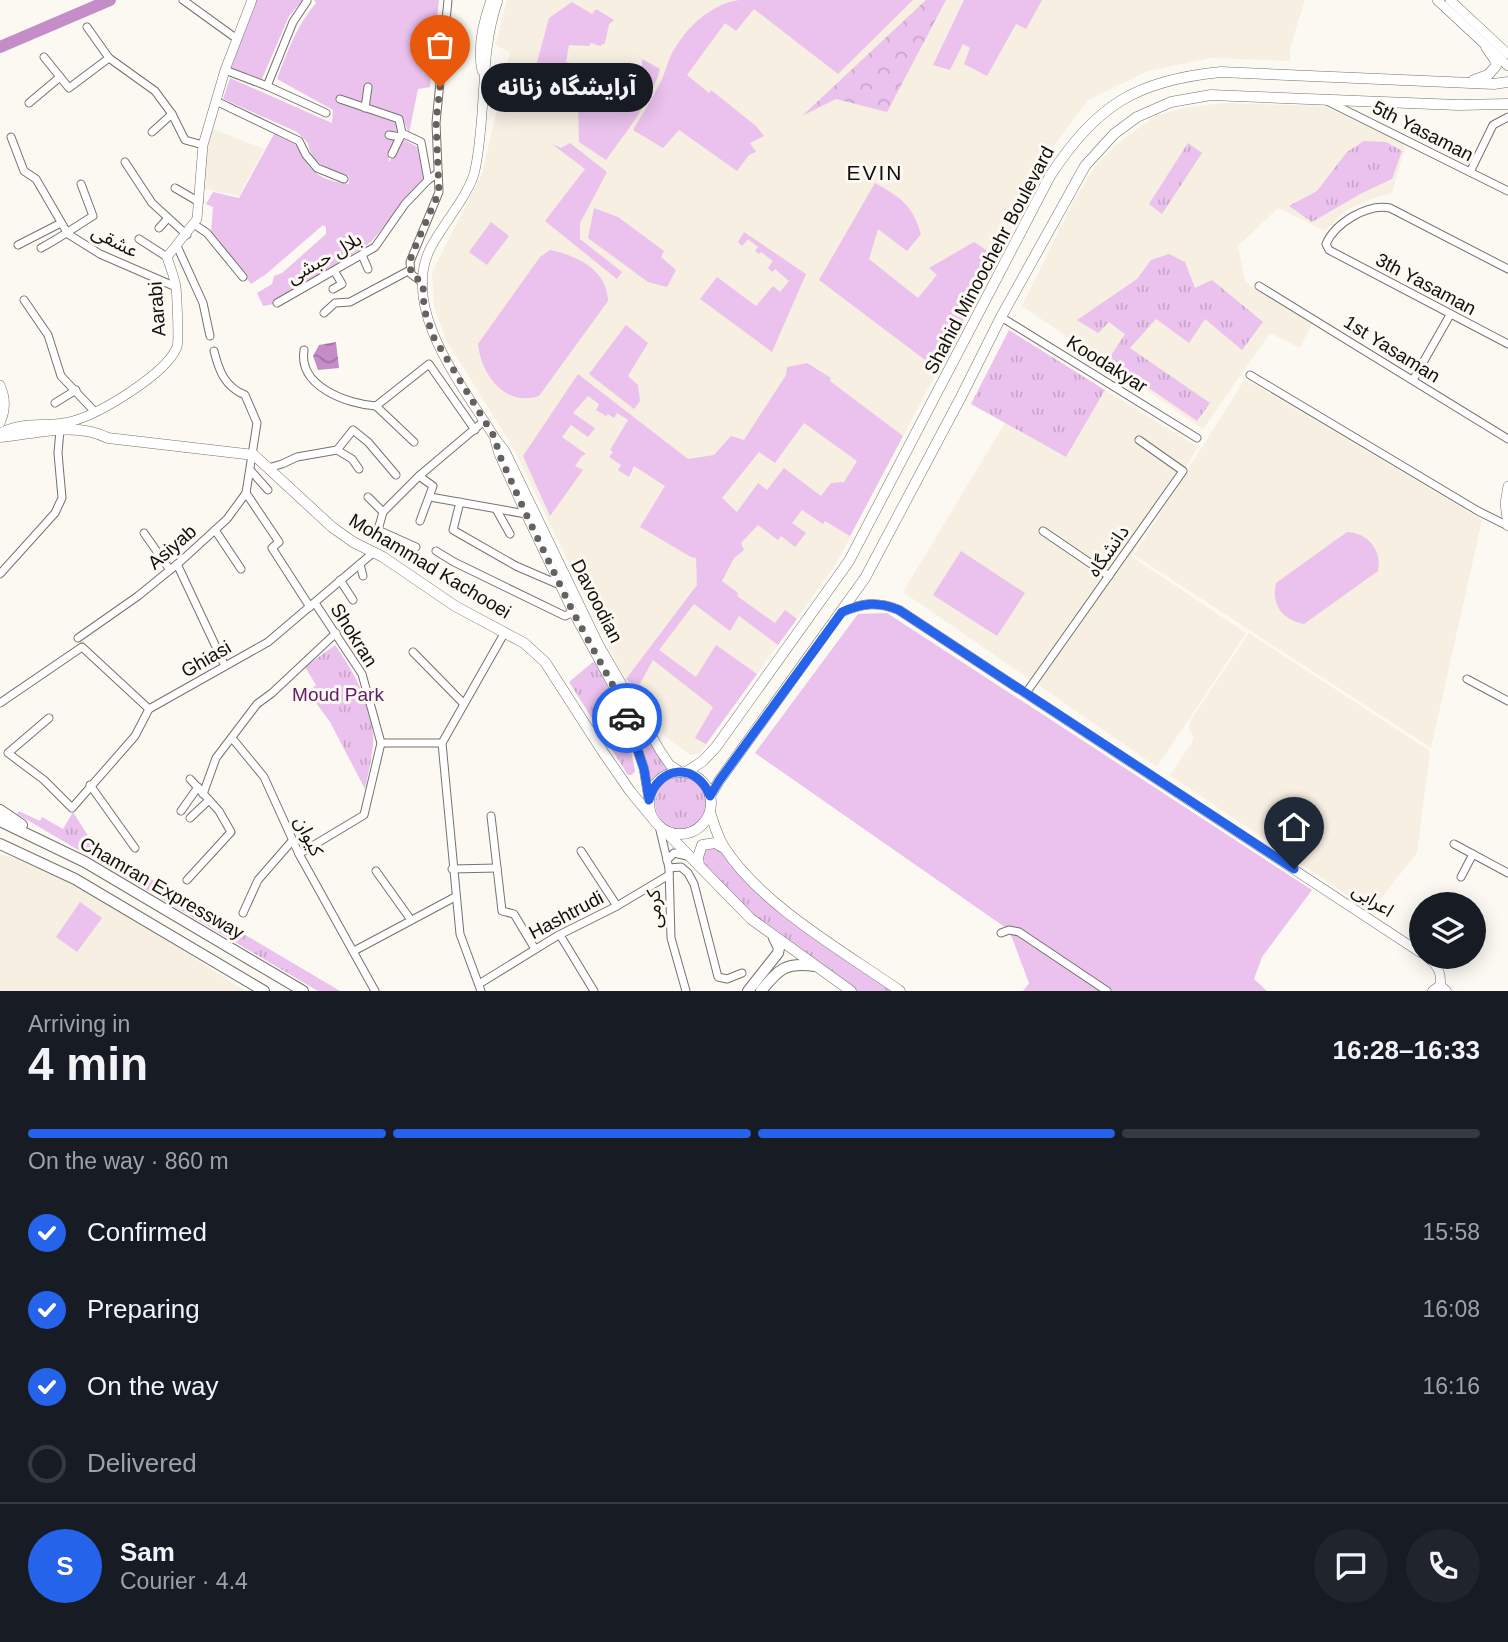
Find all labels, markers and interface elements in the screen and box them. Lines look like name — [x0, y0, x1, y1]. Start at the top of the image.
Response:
pin — [410, 15, 470, 87]
icon: bag — [421, 26, 459, 64]
callout: آرایشگاه زنانه — [482, 62, 654, 112]
text: آرایشگاه زنانه — [498, 74, 636, 100]
street label: 5th Yasaman — [1369, 97, 1477, 165]
street label: Shahid Minoochehr Boulevard — [920, 143, 1058, 377]
district label: EVIN — [846, 161, 904, 184]
street label: عشقی — [88, 220, 142, 262]
street label: بلال حبشی — [283, 228, 366, 289]
street label: 3th Yasaman — [1372, 249, 1480, 319]
street label: Aarabi — [145, 281, 169, 337]
street label: 1st Yasaman — [1340, 311, 1444, 387]
street label: Koodakyar — [1063, 331, 1152, 397]
street label: Mohammad Kachooei — [345, 509, 515, 623]
street label: Asiyab — [144, 520, 200, 574]
street label: دانشگاه — [1083, 521, 1133, 581]
street label: Davoodian — [567, 556, 627, 646]
street label: Shokran — [326, 599, 382, 671]
street label: Ghiasi — [177, 636, 235, 682]
courier — [592, 683, 662, 753]
park label: Moud Park — [292, 684, 384, 705]
icon: car — [608, 699, 646, 737]
pin — [1264, 797, 1324, 869]
icon: home — [1275, 808, 1313, 846]
street label: کیوان — [290, 813, 328, 861]
street label: Chamran Expressway — [76, 832, 248, 944]
street label: اعرابی — [1348, 879, 1397, 922]
street label: Hashtrudi — [525, 887, 607, 943]
street label: کرمی — [643, 888, 666, 929]
map controls — [1409, 892, 1486, 969]
button: layers — [1409, 892, 1486, 969]
text: Arriving in — [28, 1011, 130, 1037]
text: 16:28–16:33 — [1333, 1035, 1480, 1065]
text: 4 min — [28, 1038, 148, 1090]
text: On the way · 860 m — [28, 1148, 229, 1174]
icon: check — [28, 1214, 66, 1252]
text: Confirmed — [87, 1217, 207, 1247]
text: 15:58 — [1422, 1219, 1480, 1245]
icon: check — [28, 1291, 66, 1329]
text: Preparing — [87, 1294, 200, 1324]
text: 16:08 — [1422, 1296, 1480, 1322]
icon: check — [28, 1368, 66, 1406]
text: On the way — [87, 1371, 219, 1401]
text: 16:16 — [1422, 1373, 1480, 1399]
text: Delivered — [87, 1448, 197, 1478]
button: chat — [1314, 1529, 1388, 1603]
button: phone — [1406, 1529, 1480, 1603]
text: Sam — [120, 1537, 175, 1567]
text: S — [56, 1551, 74, 1581]
text: Courier · 4.4 — [120, 1568, 248, 1594]

